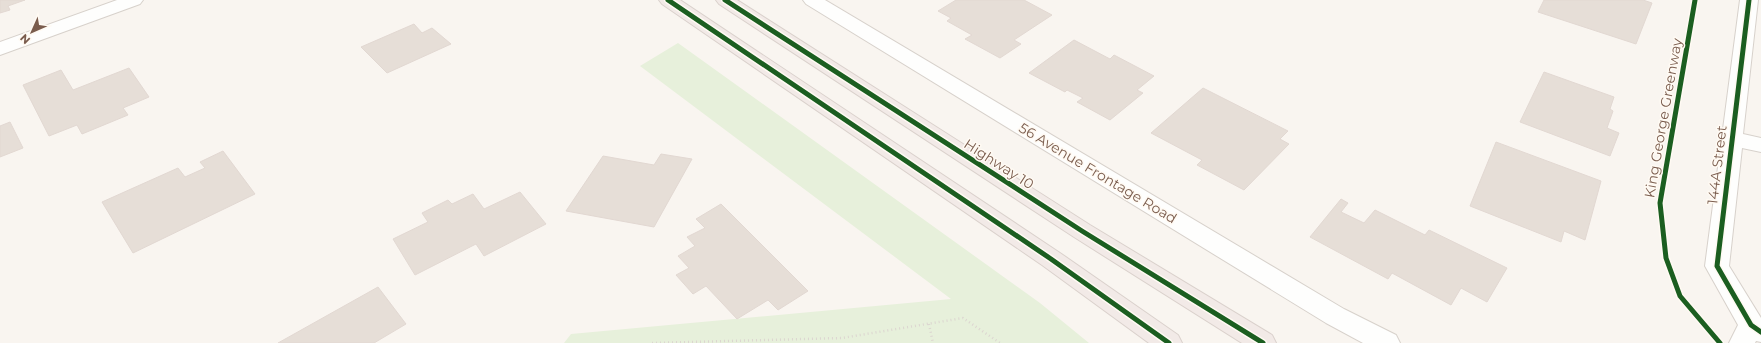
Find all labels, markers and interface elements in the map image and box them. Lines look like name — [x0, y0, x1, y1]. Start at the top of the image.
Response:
north arrow — [12, 12, 52, 52]
text: N — [17, 31, 33, 47]
street label: King George Greenway — [1640, 36, 1686, 199]
street label: 56 Avenue Frontage Road — [1016, 119, 1180, 227]
street label: 144A Street — [1703, 124, 1731, 206]
street label: Highway 10 — [961, 135, 1037, 193]

